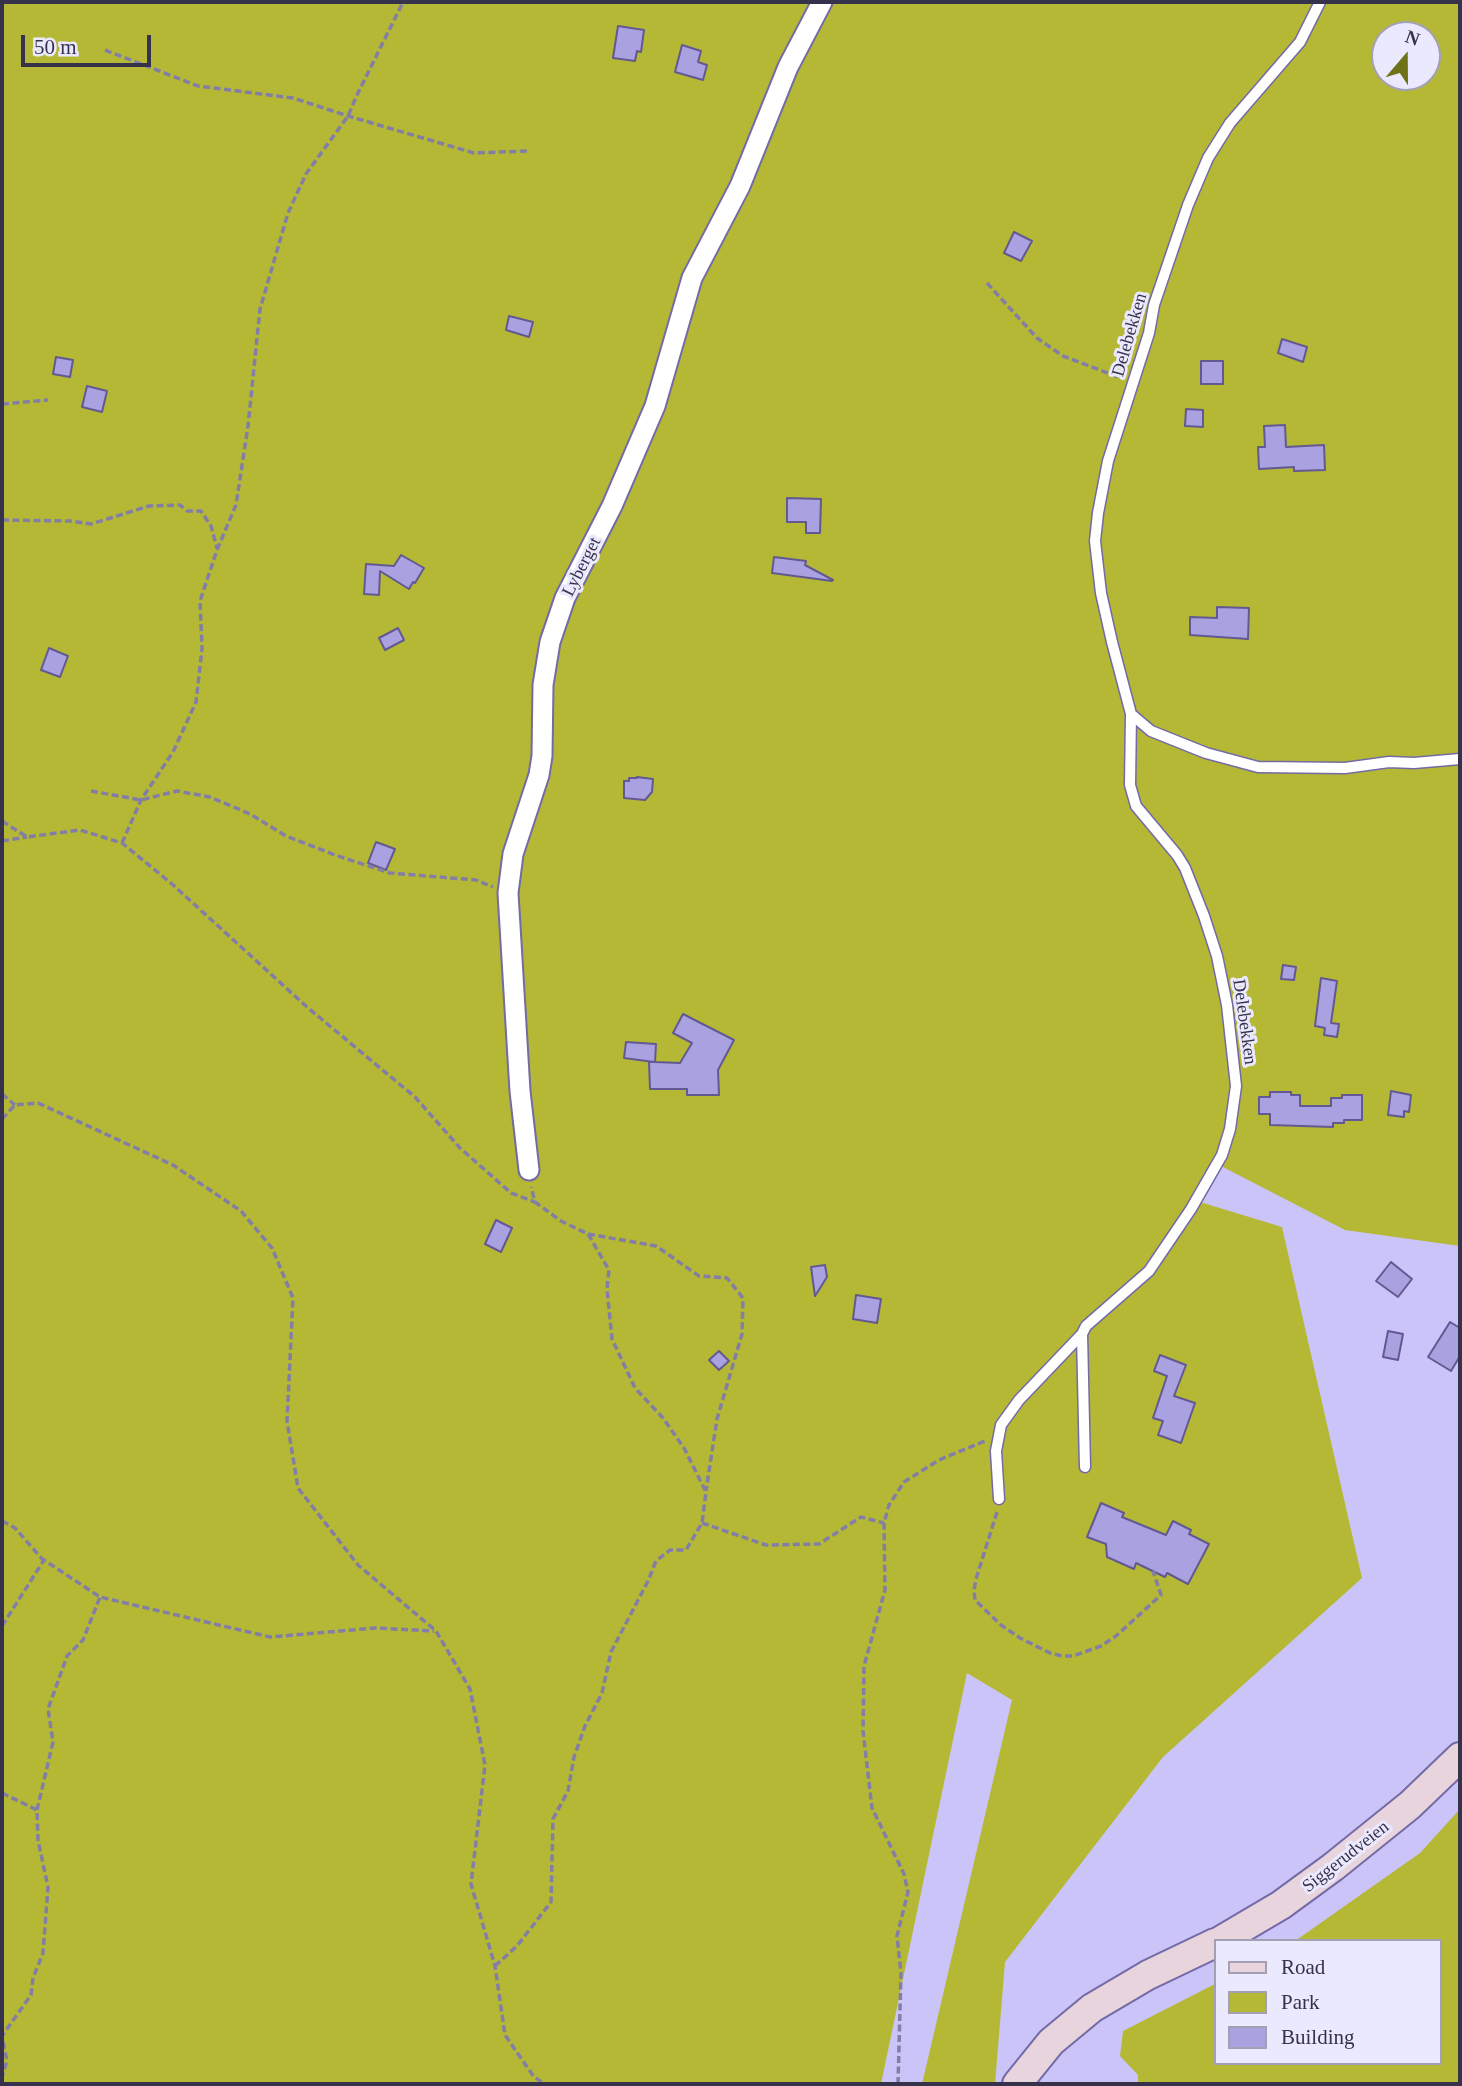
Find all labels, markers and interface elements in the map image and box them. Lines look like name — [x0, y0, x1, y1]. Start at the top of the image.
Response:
scale bar — [24, 21, 154, 65]
north arrow — [1371, 21, 1441, 91]
text: N — [1403, 25, 1423, 50]
text: 50 m — [34, 35, 77, 59]
street label: Delebekken — [1108, 291, 1152, 379]
street label: Lyberget — [558, 534, 606, 600]
street label: Delebekken — [1227, 978, 1261, 1066]
street label: Siggerudveien — [1298, 1816, 1394, 1898]
legend — [1214, 1939, 1441, 2065]
text: Road — [1281, 1955, 1325, 1979]
text: Park — [1281, 1990, 1320, 2014]
text: Building — [1281, 2025, 1355, 2049]

